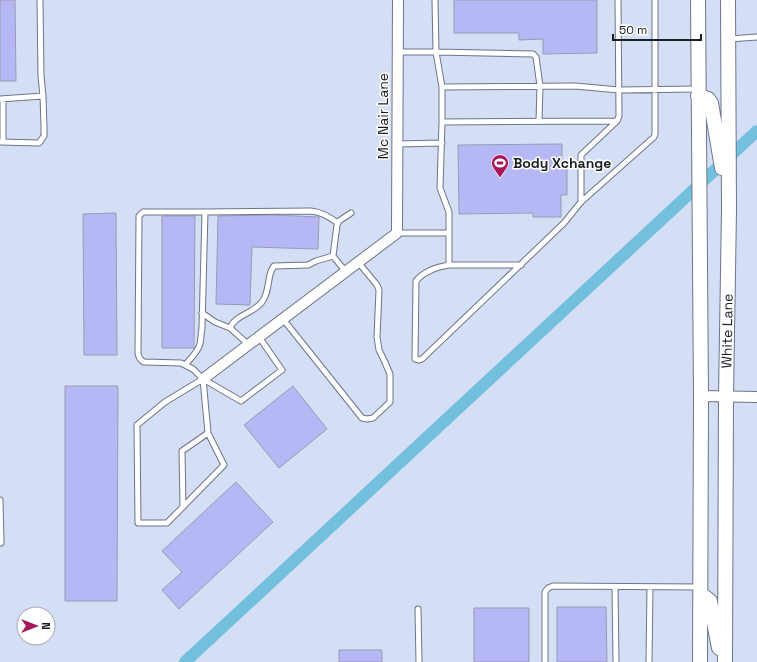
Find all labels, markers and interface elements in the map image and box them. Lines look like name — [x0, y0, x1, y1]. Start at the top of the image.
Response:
scale bar — [613, 16, 701, 42]
text: 50 m — [619, 22, 647, 38]
street label: Mc Nair Lane — [374, 73, 392, 159]
sports icon: Body Xchange — [490, 153, 510, 178]
place label: Body Xchange — [513, 154, 611, 172]
street label: White Lane — [717, 293, 737, 369]
north arrow — [16, 606, 56, 646]
text: N — [39, 622, 53, 630]

